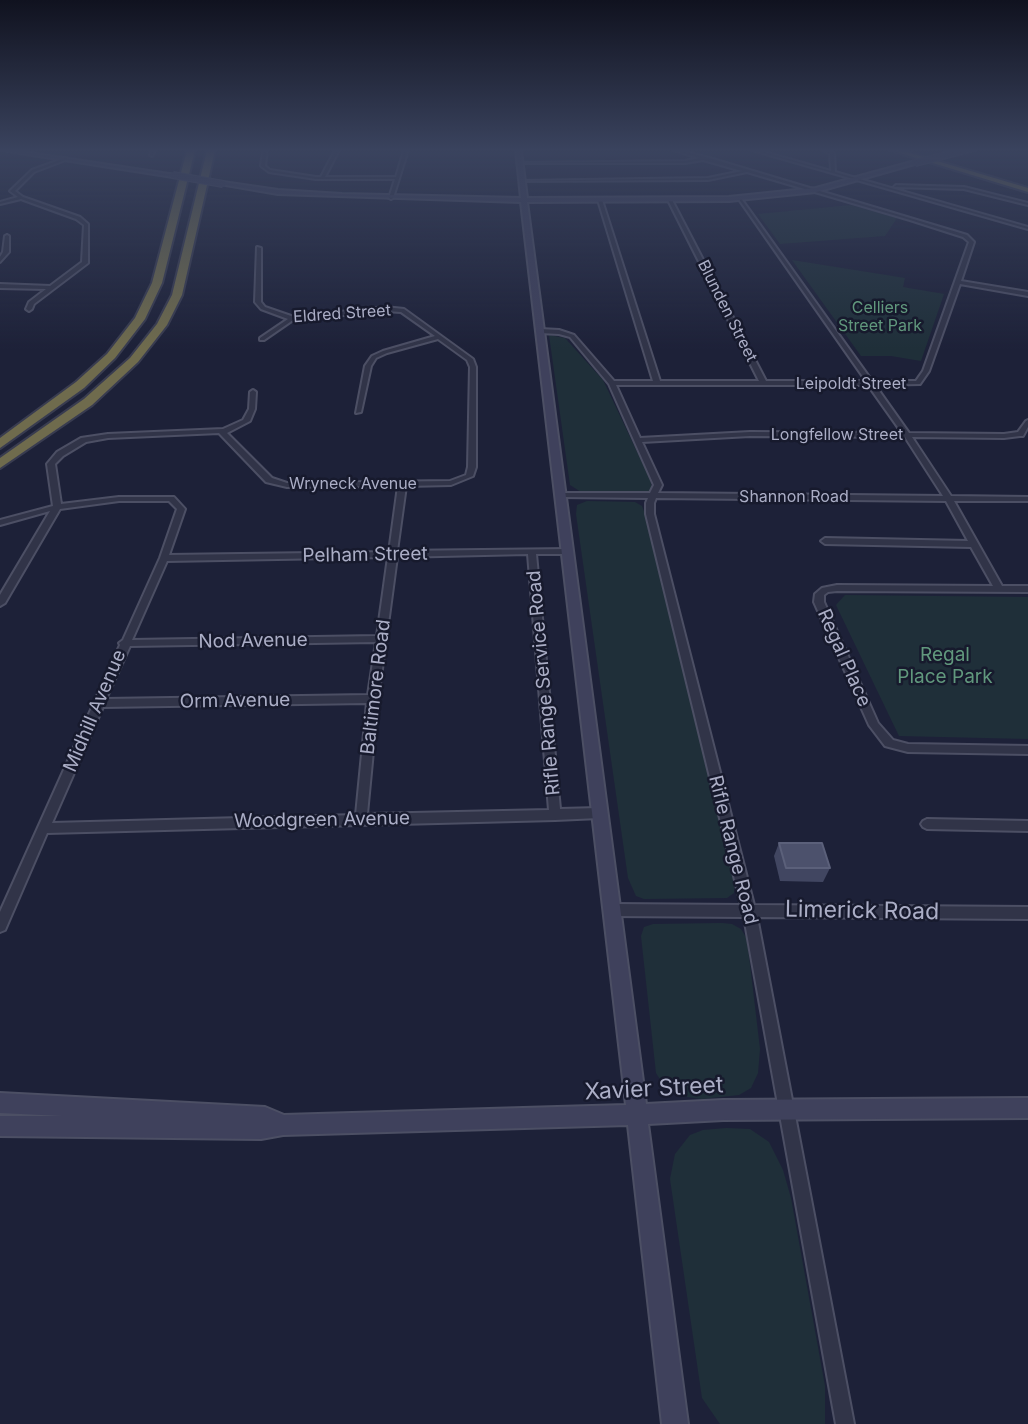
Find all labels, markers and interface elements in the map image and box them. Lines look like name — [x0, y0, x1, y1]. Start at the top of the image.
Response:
street label: Blunden Street — [693, 257, 761, 365]
park label: Celliers Street Park — [838, 298, 922, 336]
street label: Eldred Street — [293, 301, 391, 327]
street label: Leipoldt Street — [796, 374, 906, 394]
street label: Longfellow Street — [771, 425, 903, 445]
street label: Wryneck Avenue — [289, 474, 417, 494]
street label: Shannon Road — [739, 487, 849, 507]
street label: Pelham Street — [302, 543, 428, 567]
street label: Rifle Range Service Road — [523, 569, 565, 797]
street label: Regal Place — [812, 606, 876, 710]
street label: Baltimore Road — [356, 618, 396, 756]
street label: Nod Avenue — [198, 629, 308, 653]
park label: Regal Place Park — [897, 644, 993, 688]
street label: Midhill Avenue — [59, 646, 131, 776]
street label: Orm Avenue — [179, 689, 291, 713]
street label: Rifle Range Road — [703, 773, 763, 927]
street label: Woodgreen Avenue — [234, 807, 410, 833]
street label: Limerick Road — [785, 896, 939, 926]
street label: Xavier Street — [584, 1072, 724, 1106]

